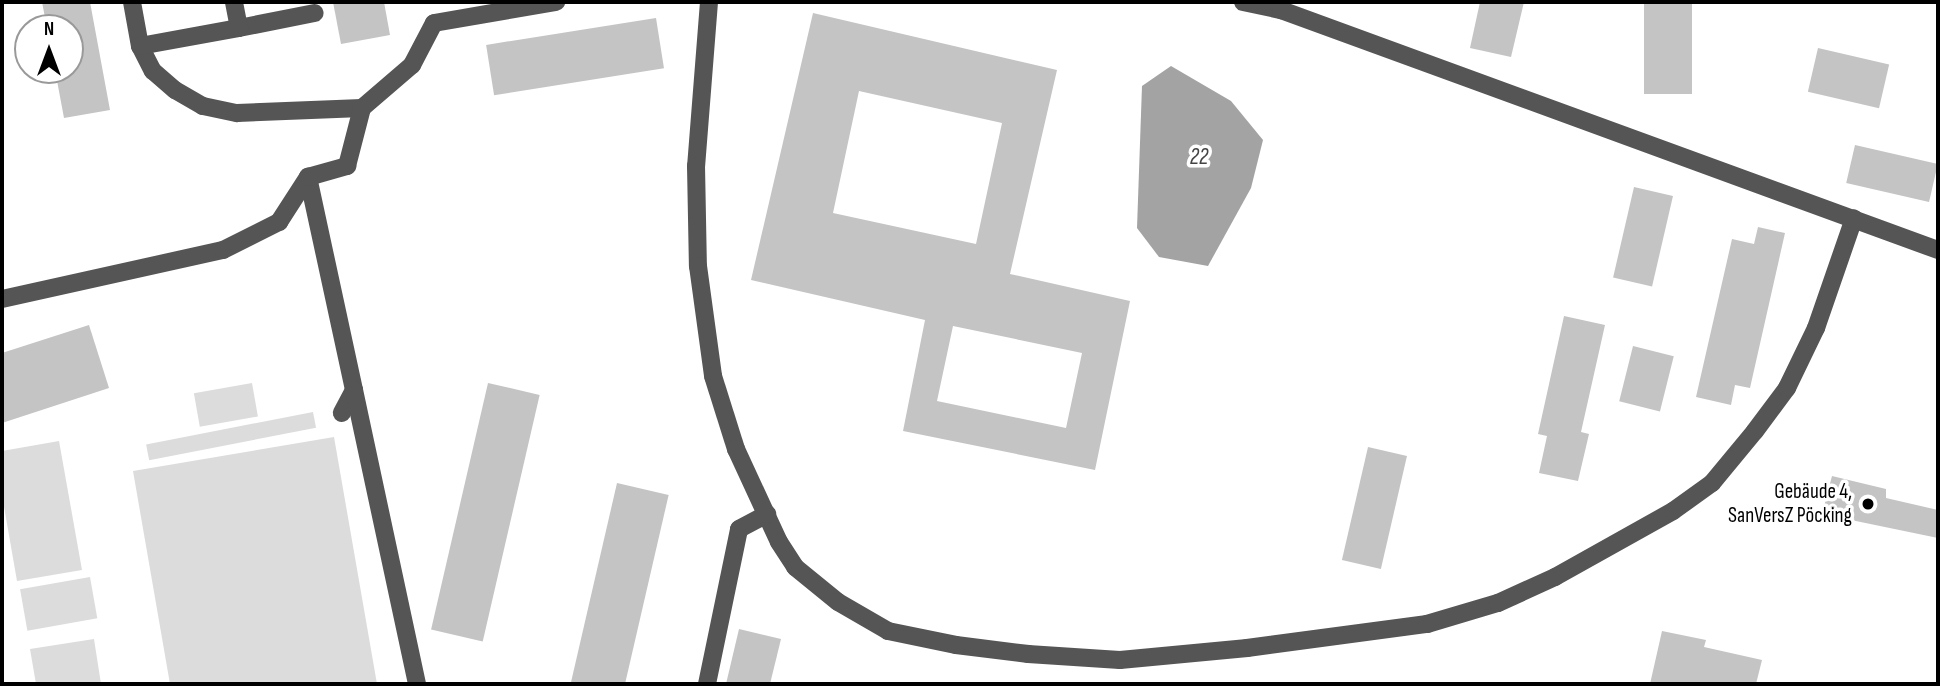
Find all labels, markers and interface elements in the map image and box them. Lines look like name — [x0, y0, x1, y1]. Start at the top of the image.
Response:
north arrow — [14, 14, 84, 84]
text: N — [44, 18, 54, 41]
water label: 22 — [1190, 143, 1208, 171]
place label: Gebäude 4, SanVersZ Pöcking — [1728, 479, 1852, 529]
marker: Gebäude 4, SanVersZ Pöcking — [1858, 494, 1878, 514]

